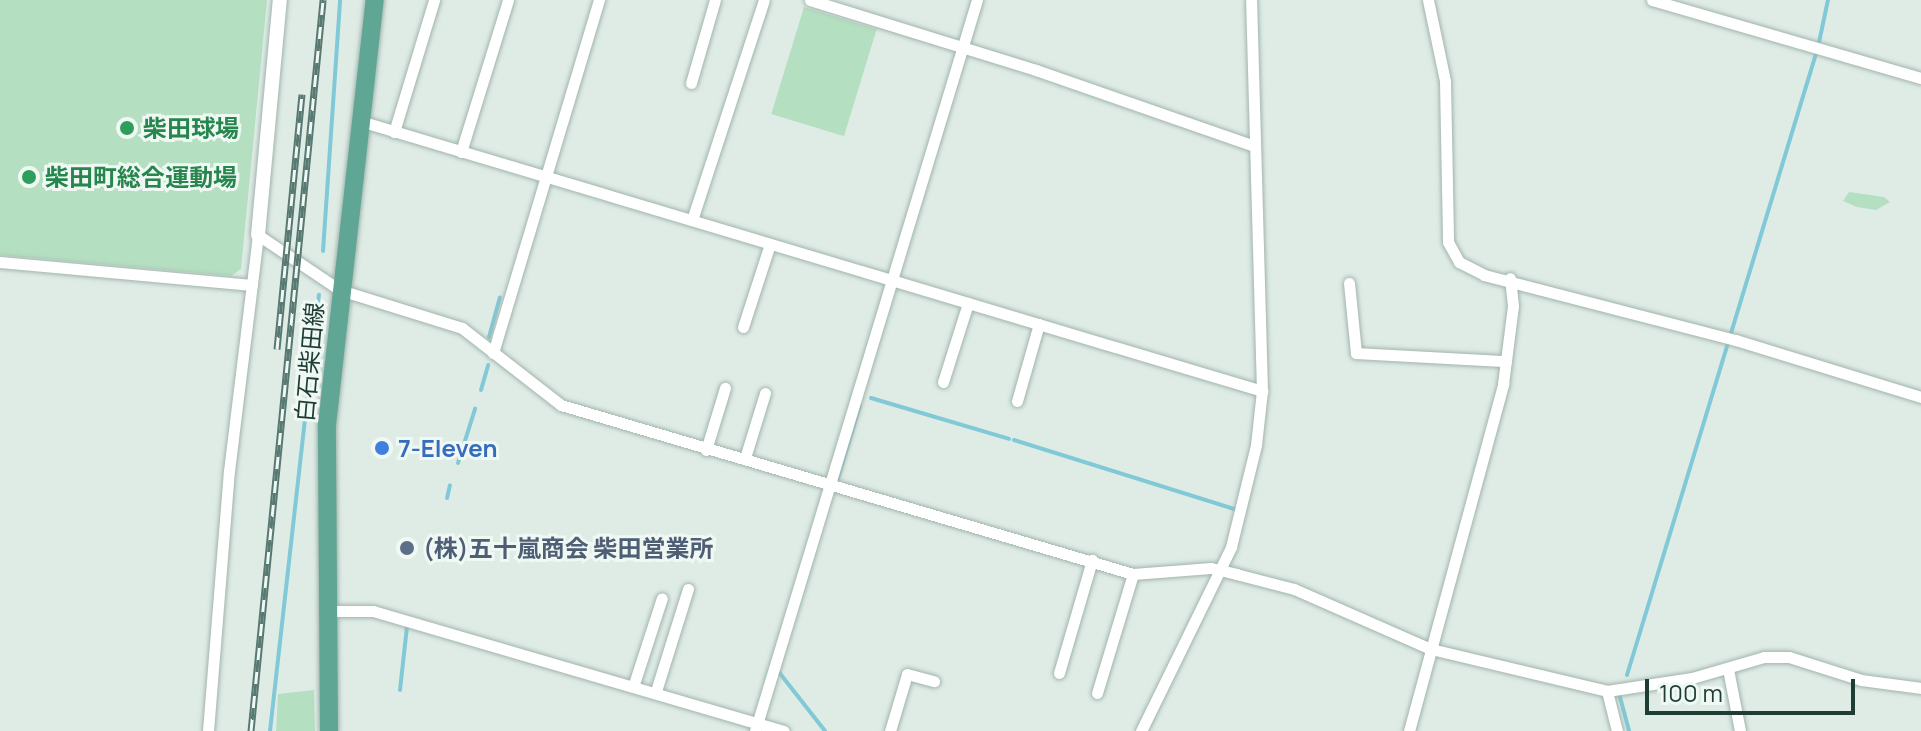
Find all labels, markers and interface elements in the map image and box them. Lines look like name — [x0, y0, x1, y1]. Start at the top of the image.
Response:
place label: 柴田球場 — [143, 114, 239, 142]
marker: 柴田球場 — [118, 119, 136, 137]
place label: 柴田町総合運動場 — [45, 163, 237, 191]
marker: 柴田町総合運動場 — [20, 168, 38, 186]
street label: 白石柴田線 — [289, 301, 329, 423]
place label: 7-Eleven — [398, 434, 497, 462]
marker: 7-Eleven — [373, 439, 391, 457]
place label: (株)五十嵐商会 柴田営業所 — [423, 534, 714, 562]
marker: (株)五十嵐商会 柴田営業所 — [398, 539, 416, 557]
scale bar — [1649, 663, 1859, 713]
text: 100 m — [1659, 676, 1723, 709]

